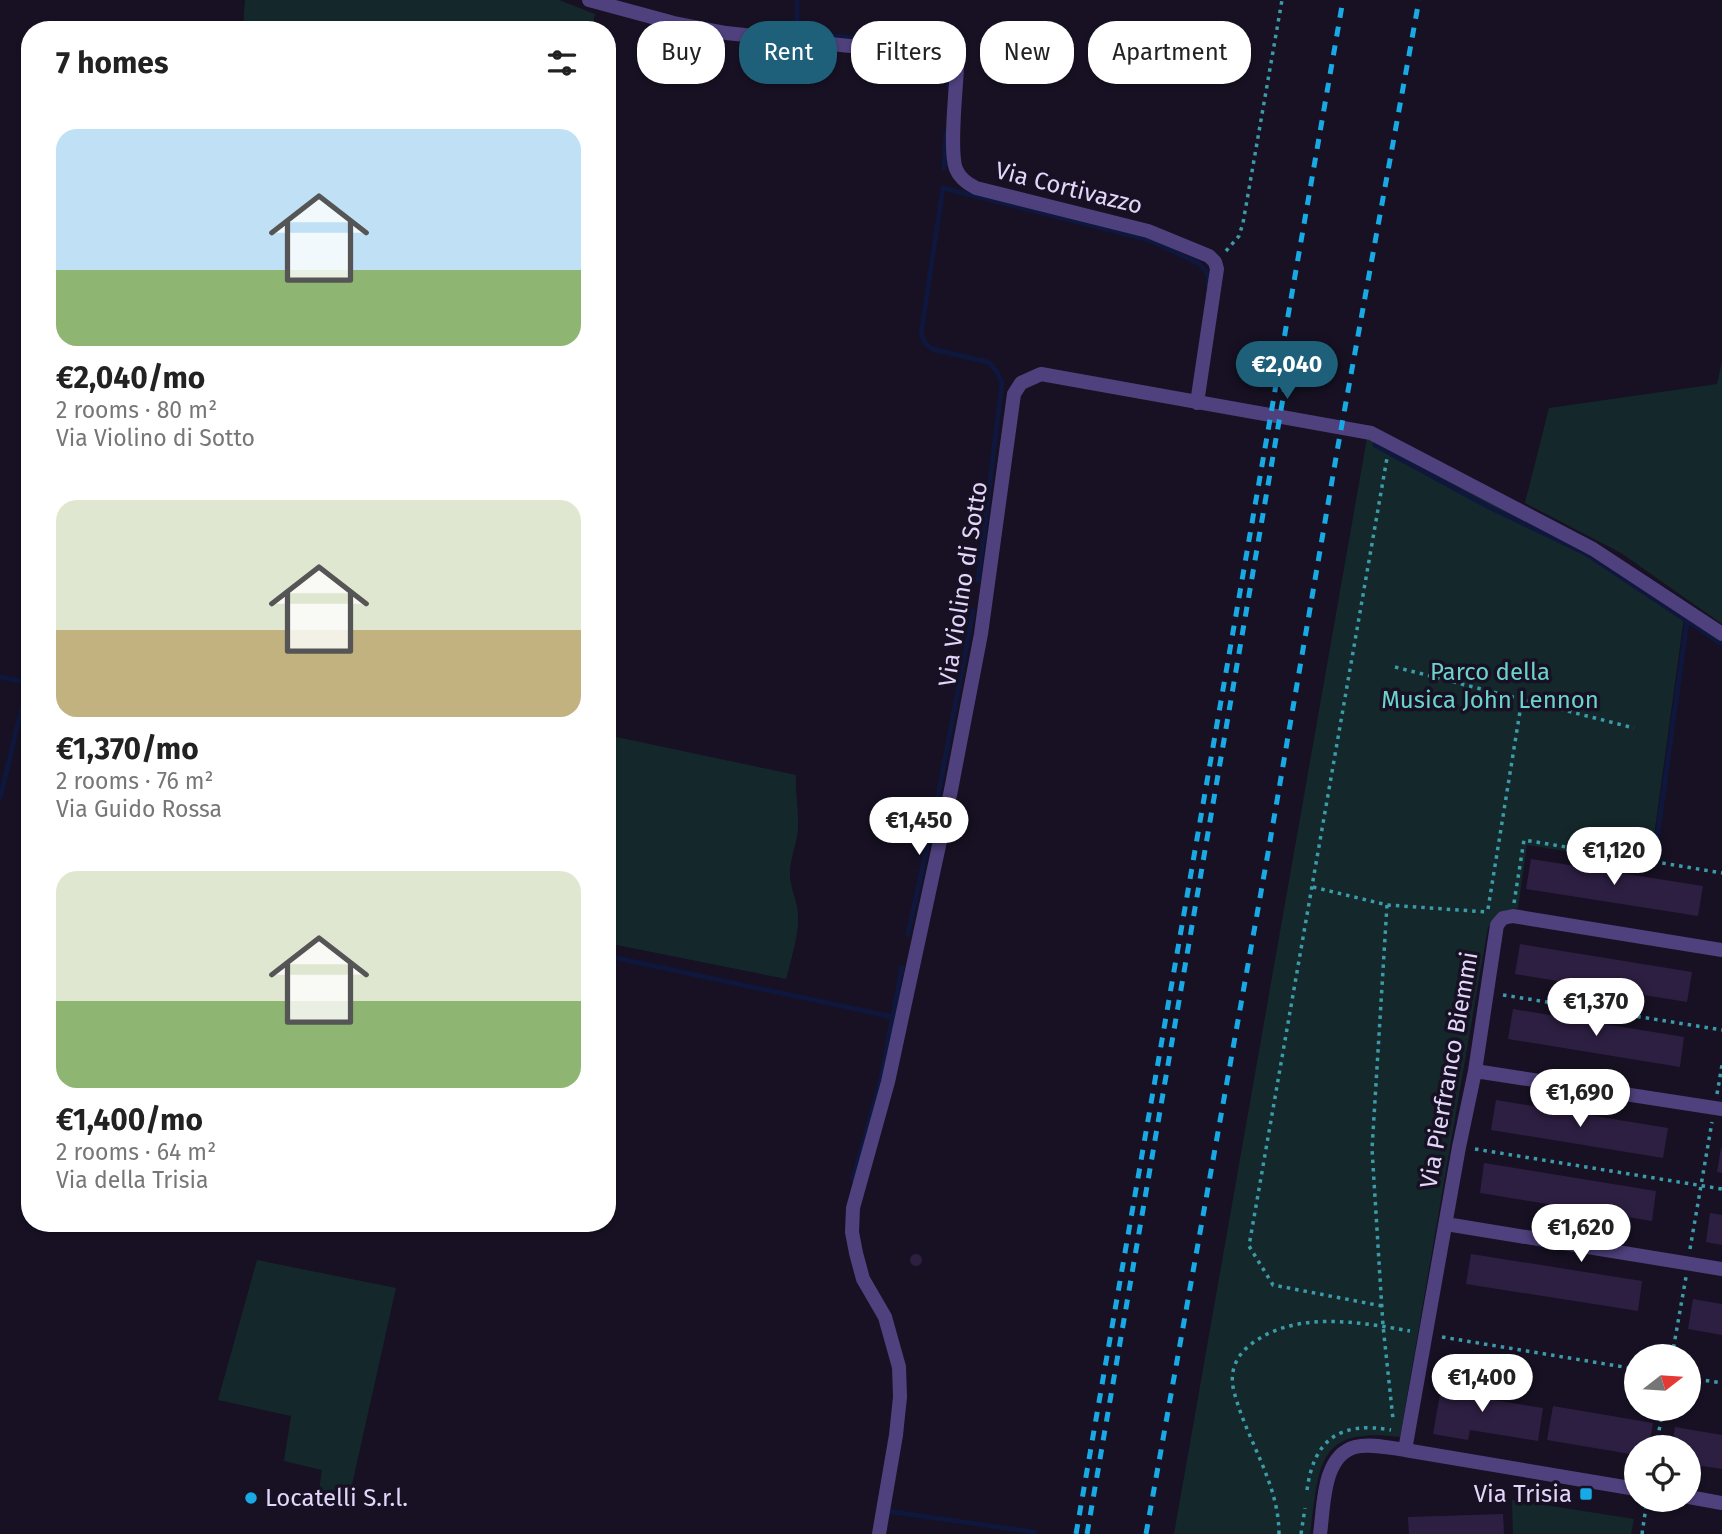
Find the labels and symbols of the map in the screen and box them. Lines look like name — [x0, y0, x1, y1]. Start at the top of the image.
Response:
street label: Via Cortivazzo — [993, 156, 1145, 220]
pin: €2,040 — [1230, 342, 1344, 401]
street label: Via Violino di Sotto — [933, 479, 993, 689]
park label: Parco della Musica John Lennon — [1381, 658, 1599, 714]
pin: €1,450 — [862, 798, 976, 857]
pin: €1,120 — [1557, 828, 1671, 887]
street label: Via Pierfranco Biemmi — [1414, 949, 1484, 1191]
pin: €1,370 — [1539, 978, 1653, 1038]
pin: €1,690 — [1523, 1070, 1637, 1129]
pin: €1,620 — [1524, 1204, 1638, 1264]
north arrow — [1624, 1344, 1701, 1421]
pin: €1,400 — [1425, 1354, 1539, 1414]
place label: Via Trisia — [1474, 1480, 1572, 1508]
place label: Locatelli S.r.l. — [265, 1484, 408, 1512]
marker: Via Trisia — [1578, 1486, 1594, 1502]
marker: Locatelli S.r.l. — [243, 1490, 259, 1506]

